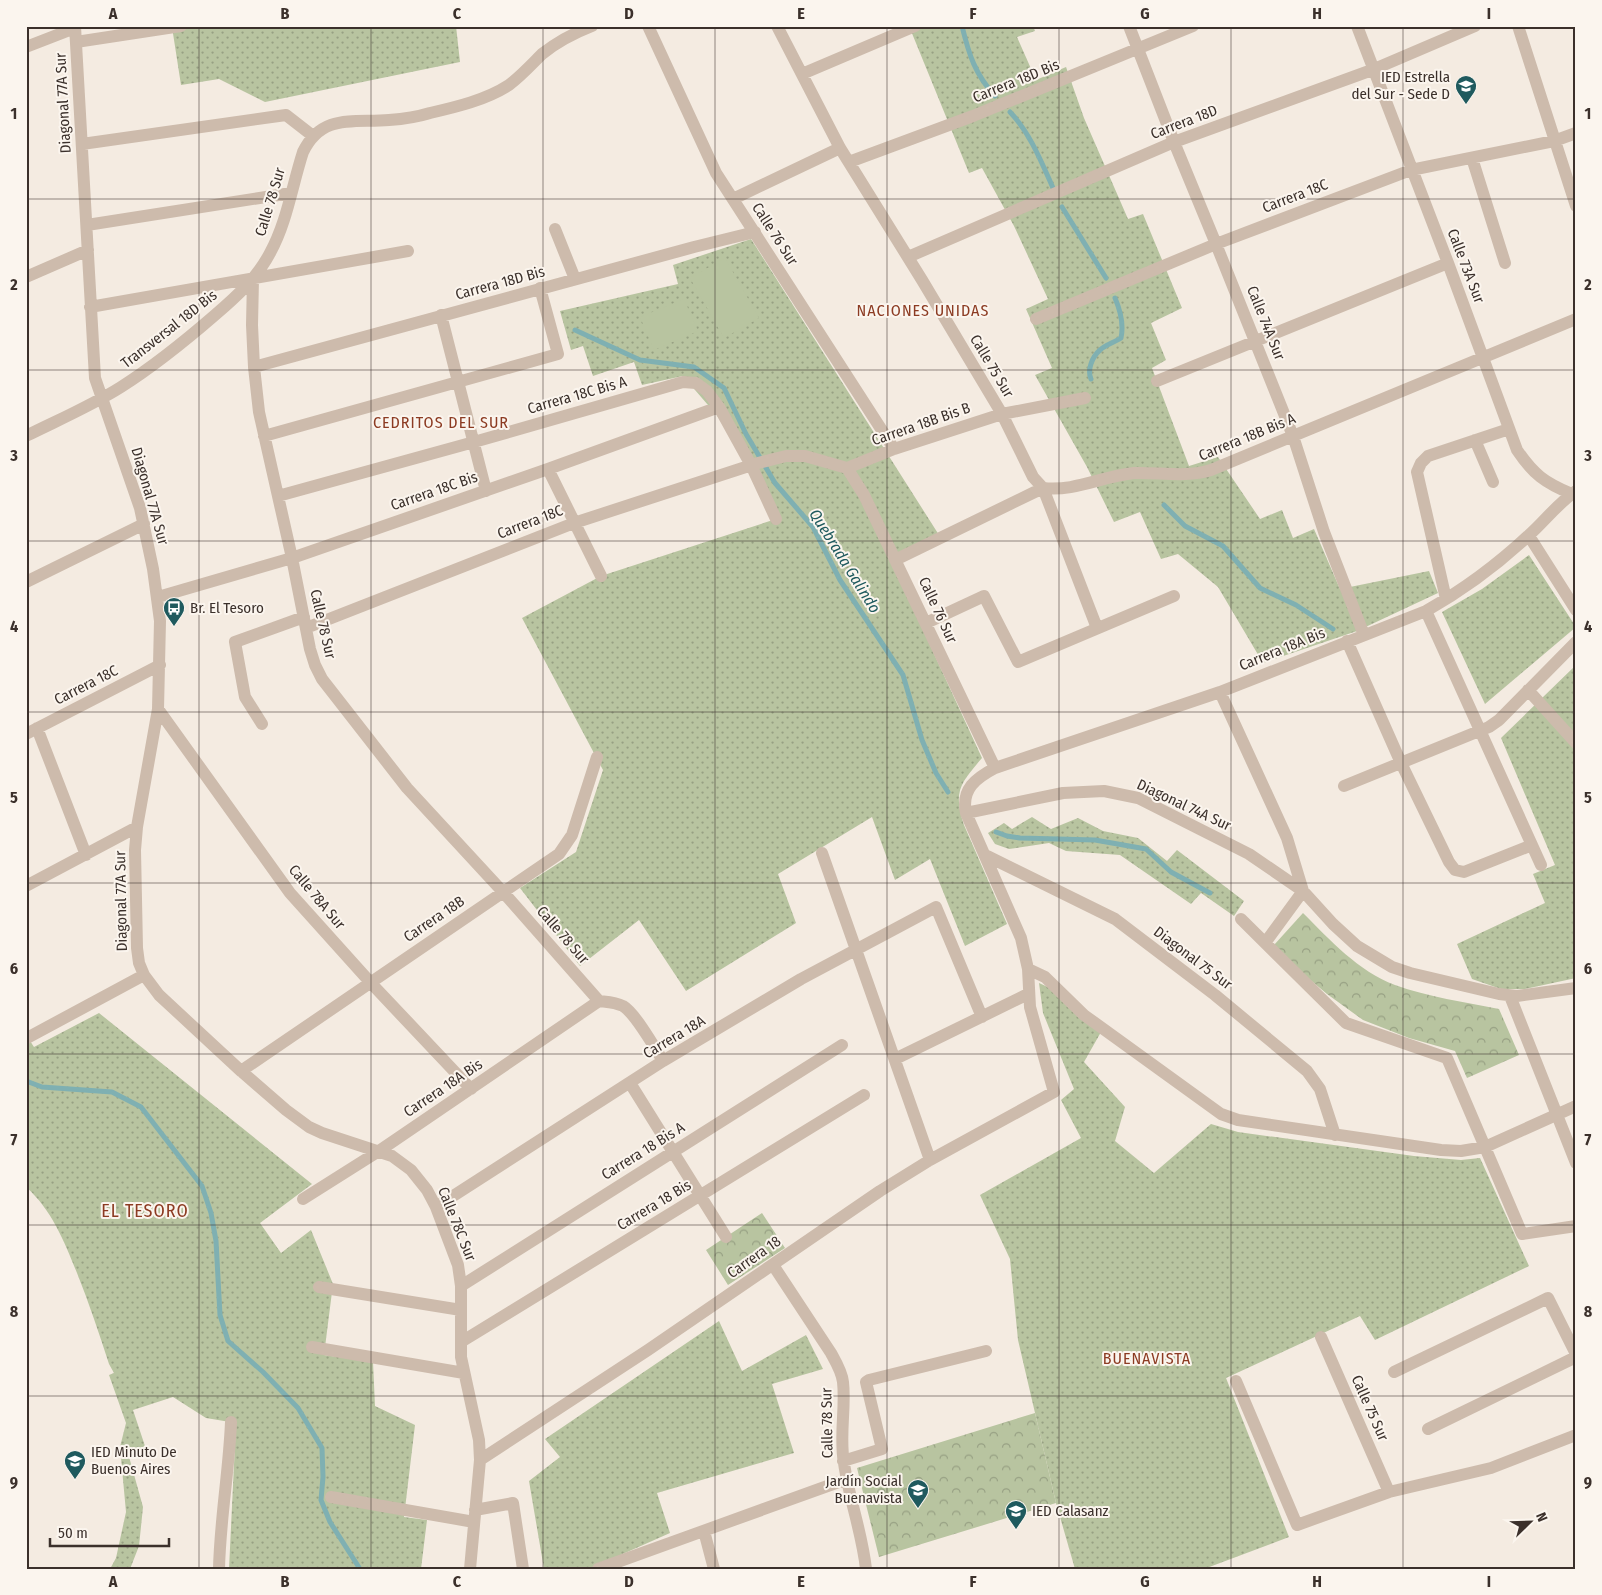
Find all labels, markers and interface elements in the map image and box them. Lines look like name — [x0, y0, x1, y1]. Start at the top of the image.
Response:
text: A — [108, 4, 118, 23]
text: B — [281, 4, 290, 23]
text: C — [453, 4, 462, 23]
text: D — [624, 4, 634, 23]
text: E — [797, 4, 805, 23]
text: F — [969, 4, 977, 23]
text: G — [1140, 4, 1150, 23]
text: H — [1312, 4, 1322, 23]
text: I — [1487, 4, 1491, 23]
street label: Diagonal 77A Sur — [51, 52, 75, 154]
street label: Carrera 18D Bis — [970, 55, 1062, 107]
place label: IED Estrella del Sur - Sede D — [1351, 68, 1450, 103]
school or university icon: IED Estrella del Sur - Sede D — [1454, 74, 1478, 105]
street label: Carrera 18D — [1148, 101, 1220, 143]
text: 1 — [11, 104, 17, 123]
text: 1 — [1585, 104, 1591, 123]
street label: Calle 78 Sur — [251, 165, 289, 238]
street label: Carrera 18C — [1260, 175, 1331, 217]
street label: Calle 76 Sur — [748, 199, 802, 269]
street label: Calle 73A Sur — [1444, 226, 1489, 306]
street label: Carrera 18D Bis — [453, 262, 547, 304]
text: 2 — [9, 275, 18, 294]
text: 2 — [1583, 275, 1592, 294]
street label: Calle 74A Sur — [1243, 283, 1289, 363]
street label: Transversal 18D Bis — [117, 286, 221, 372]
district label: NACIONES UNIDAS — [857, 301, 989, 320]
street label: Calle 75 Sur — [966, 331, 1018, 401]
street label: Carrera 18C Bis A — [525, 372, 629, 418]
street label: Carrera 18B Bis B — [869, 399, 973, 449]
street label: Carrera 18B Bis A — [1196, 409, 1298, 465]
district label: CEDRITOS DEL SUR — [373, 413, 509, 432]
street label: Diagonal 77A Sur — [127, 445, 173, 548]
text: 3 — [9, 446, 18, 465]
text: 3 — [1583, 446, 1592, 465]
street label: Carrera 18C Bis — [388, 468, 480, 514]
street label: Carrera 18C — [495, 501, 566, 543]
water label: Quebrada Galindo — [805, 505, 885, 617]
street label: Calle 76 Sur — [915, 574, 961, 647]
street label: Calle 78 Sur — [306, 587, 340, 661]
bus stop icon: Br. El Tesoro — [162, 596, 186, 627]
place label: Br. El Tesoro — [190, 599, 264, 617]
text: 4 — [10, 617, 18, 636]
text: 4 — [1584, 617, 1592, 636]
street label: Carrera 18A Bis — [1236, 624, 1328, 674]
street label: Carrera 18C — [51, 661, 121, 709]
street label: Diagonal 74A Sur — [1134, 775, 1235, 835]
text: 5 — [10, 788, 18, 807]
text: 5 — [1584, 788, 1592, 807]
street label: Diagonal 77A Sur — [111, 850, 131, 951]
street label: Calle 78A Sur — [285, 861, 350, 934]
street label: Carrera 18B — [400, 892, 468, 946]
street label: Calle 78 Sur — [533, 902, 594, 968]
street label: Diagonal 75 Sur — [1150, 923, 1236, 994]
text: 6 — [10, 959, 18, 978]
text: 6 — [1584, 959, 1592, 978]
street label: Carrera 18A — [640, 1011, 708, 1063]
street label: Carrera 18A Bis — [400, 1055, 486, 1121]
street label: Carrera 18 Bis A — [598, 1118, 688, 1184]
text: 7 — [11, 1130, 18, 1149]
text: 7 — [1585, 1130, 1592, 1149]
street label: Carrera 18 Bis — [614, 1176, 694, 1234]
street label: Calle 78C Sur — [434, 1184, 480, 1264]
district label: EL TESORO — [101, 1200, 189, 1222]
street label: Carrera 18 — [724, 1232, 784, 1282]
text: 8 — [10, 1302, 19, 1321]
text: 8 — [1584, 1302, 1593, 1321]
district label: BUENAVISTA — [1103, 1349, 1191, 1368]
street label: Calle 75 Sur — [1347, 1372, 1393, 1444]
street label: Calle 78 Sur — [817, 1387, 837, 1459]
place label: IED Minuto De Buenos Aires — [91, 1443, 177, 1478]
school or university icon: IED Minuto De Buenos Aires — [63, 1449, 87, 1480]
place label: Jardín Social Buenavista — [826, 1472, 902, 1507]
text: 9 — [10, 1473, 18, 1492]
text: 9 — [1584, 1473, 1592, 1492]
school or university icon: Jardín Social Buenavista — [906, 1478, 930, 1509]
north arrow — [1504, 1498, 1554, 1548]
school or university icon: IED Calasanz — [1004, 1499, 1028, 1530]
place label: IED Calasanz — [1032, 1502, 1109, 1520]
text: N — [1532, 1510, 1551, 1524]
scale bar — [50, 1515, 169, 1547]
text: 50 m — [58, 1524, 88, 1542]
text: A — [108, 1572, 118, 1591]
text: B — [281, 1572, 290, 1591]
text: C — [453, 1572, 462, 1591]
text: D — [624, 1572, 634, 1591]
text: E — [797, 1572, 805, 1591]
text: F — [969, 1572, 977, 1591]
text: G — [1140, 1572, 1150, 1591]
text: H — [1312, 1572, 1322, 1591]
text: I — [1487, 1572, 1491, 1591]

